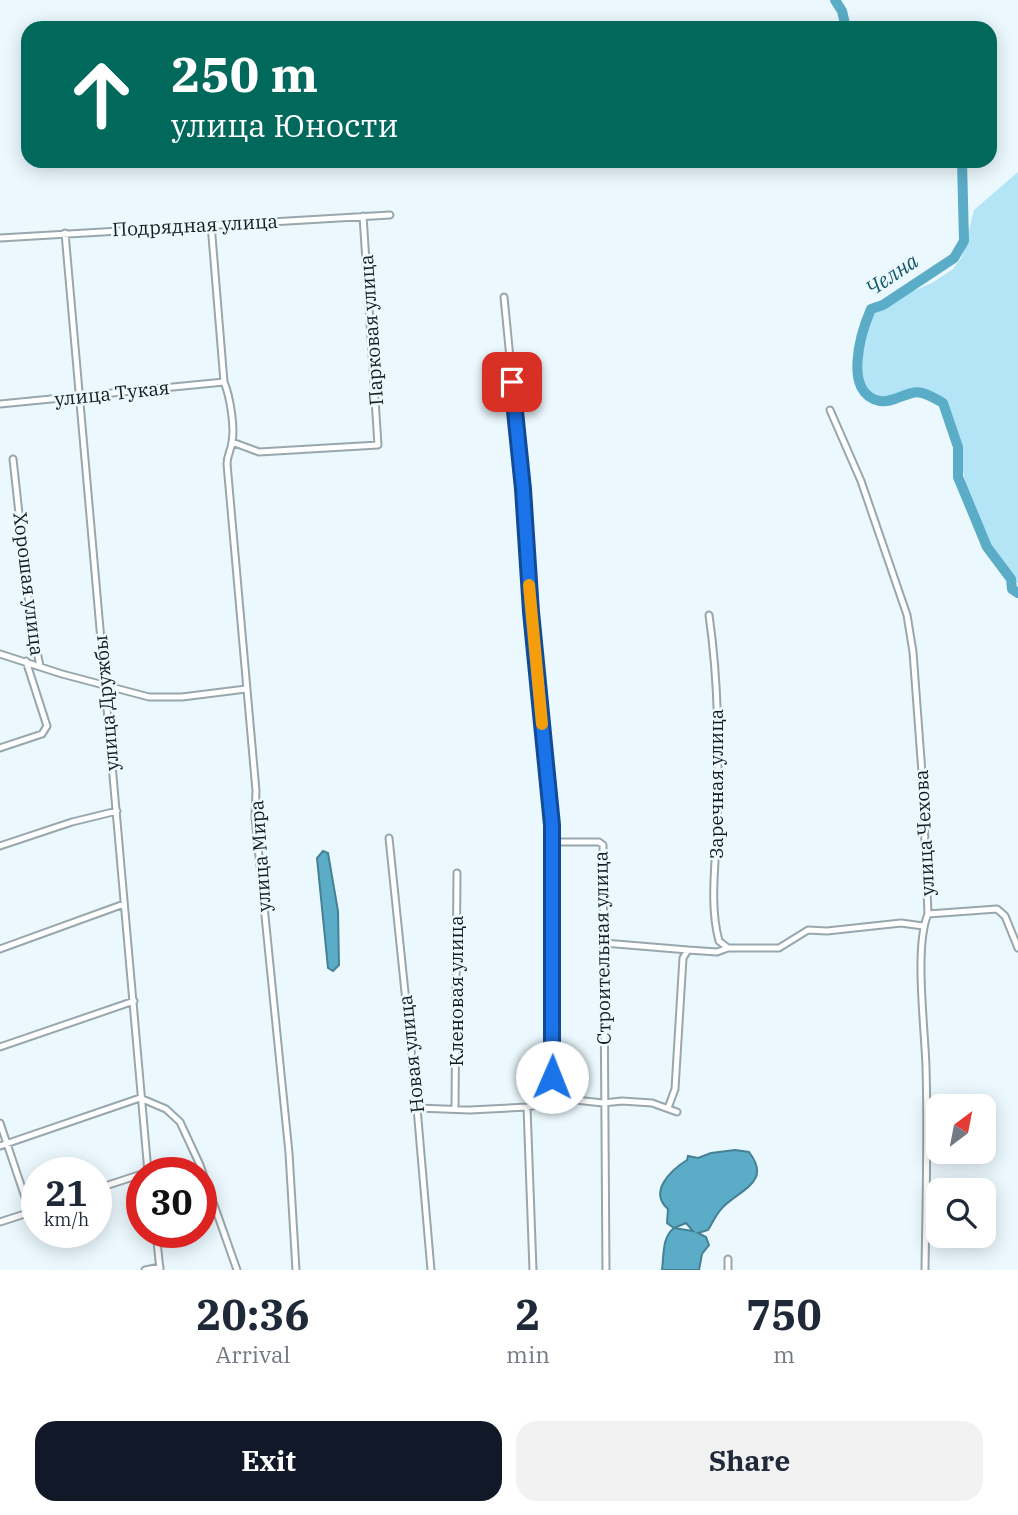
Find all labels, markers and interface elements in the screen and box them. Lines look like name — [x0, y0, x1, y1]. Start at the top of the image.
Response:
text: 250 m — [171, 42, 318, 105]
icon: ahead — [56, 49, 147, 140]
text: улица Юности — [171, 104, 399, 146]
street label: Подрядная улица — [112, 209, 278, 241]
water label: Челна — [859, 246, 924, 302]
street label: Парковая улица — [354, 254, 388, 406]
pin — [482, 352, 542, 412]
icon: arrive — [493, 363, 531, 401]
street label: улица Тукая — [53, 375, 171, 411]
street label: Хорошая улица — [8, 511, 50, 657]
street label: улица Дружбы — [88, 634, 124, 772]
street label: Заречная улица — [704, 709, 728, 859]
street label: улица Чехова — [909, 769, 939, 897]
street label: улица Мира — [244, 799, 276, 913]
street label: Строительная улица — [588, 851, 616, 1045]
street label: Кленовая улица — [444, 915, 468, 1067]
street label: Новая улица — [393, 994, 429, 1114]
position arrow — [515, 1040, 589, 1114]
north arrow — [926, 1094, 996, 1164]
map controls — [926, 1094, 996, 1248]
speed limit sign: 30 — [126, 1157, 217, 1248]
text: 21 — [45, 1170, 88, 1216]
button: search — [926, 1178, 996, 1248]
text: km/h — [44, 1208, 89, 1231]
text: 20:36 — [196, 1287, 310, 1342]
text: 2 — [515, 1287, 541, 1342]
text: 750 — [746, 1287, 822, 1342]
text: Arrival — [216, 1339, 290, 1369]
text: min — [506, 1339, 550, 1369]
text: m — [773, 1339, 795, 1369]
button: Exit — [35, 1421, 502, 1501]
button: Share — [516, 1421, 983, 1501]

